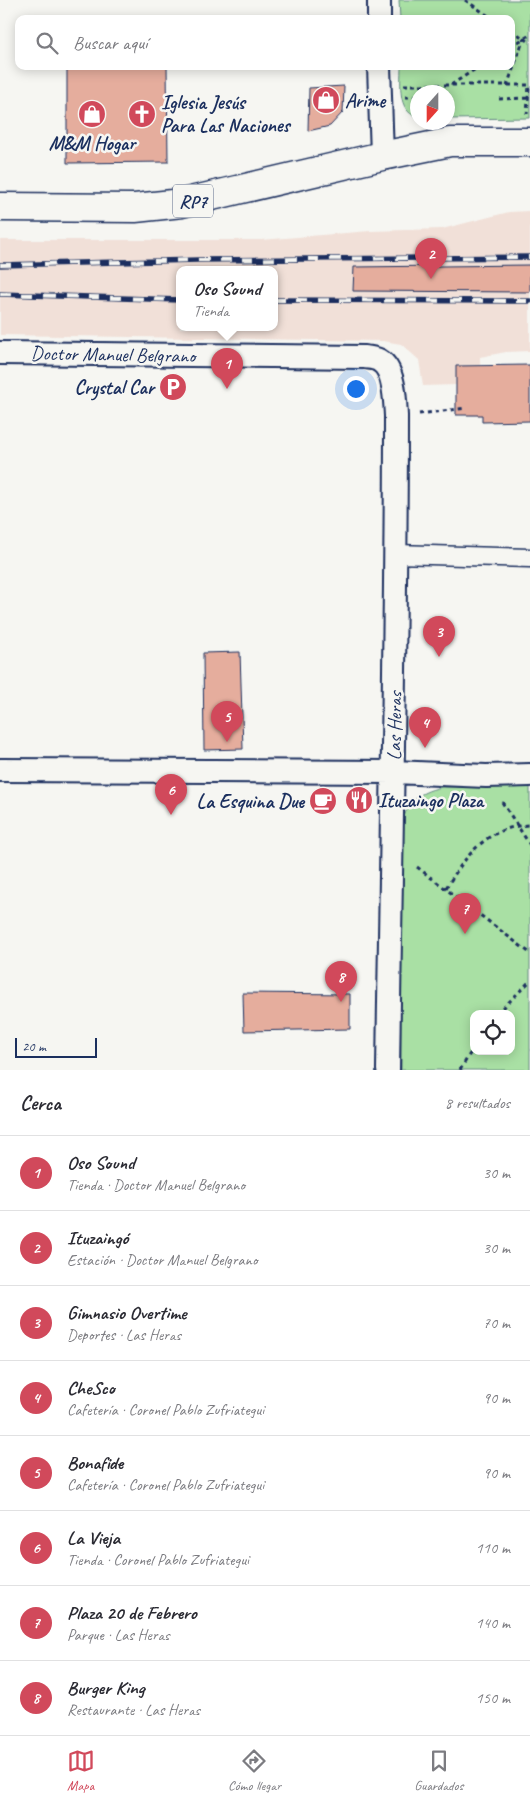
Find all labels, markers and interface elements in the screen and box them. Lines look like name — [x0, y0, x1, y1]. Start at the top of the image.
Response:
search box — [15, 15, 515, 70]
icon: search — [33, 29, 61, 57]
text: Buscar aquí — [73, 31, 147, 55]
shop icon: Arime — [311, 85, 341, 115]
north arrow — [410, 85, 455, 130]
place label: Arime — [345, 88, 386, 113]
place label: Iglesia Jesús Para Las Naciones — [161, 90, 292, 138]
shop icon: M&M Hogar — [77, 99, 107, 129]
church icon: Iglesia Jesús Para Las Naciones — [127, 99, 157, 129]
place label: M&M Hogar — [49, 131, 138, 156]
road number: RP7 — [173, 185, 213, 218]
pin: 2 — [415, 238, 447, 279]
popup — [176, 266, 278, 331]
text: Oso Sound — [193, 277, 261, 301]
text: Tienda — [193, 301, 229, 321]
street label: Doctor Manuel Belgrano — [31, 341, 197, 368]
pin: 1 — [211, 348, 243, 389]
parking icon: Crystal Car — [158, 372, 188, 402]
place label: Crystal Car — [75, 375, 157, 401]
your location — [343, 376, 369, 402]
pin: 3 — [423, 616, 455, 657]
street label: Las Heras — [381, 689, 408, 761]
pin: 5 — [211, 701, 243, 742]
pin: 4 — [409, 707, 441, 748]
pin: 6 — [155, 774, 187, 815]
restaurant icon: Ituzaingo Plaza — [344, 785, 374, 815]
cafe icon: La Esquina Due — [308, 786, 338, 816]
place label: Ituzaingo Plaza — [378, 788, 485, 813]
place label: La Esquina Due — [196, 789, 305, 814]
pin: 7 — [449, 893, 481, 934]
pin: 8 — [325, 961, 357, 1002]
map controls — [470, 1010, 515, 1055]
button: locate — [470, 1010, 515, 1055]
scale bar — [15, 1035, 98, 1058]
text: 20 m — [22, 1038, 46, 1055]
text: Cerca — [20, 1090, 61, 1116]
text: 8 resultados — [445, 1093, 510, 1113]
text: Oso Sound — [67, 1151, 135, 1175]
text: 1 — [32, 1163, 40, 1183]
text: 30 m — [483, 1163, 510, 1183]
text: Tienda · Doctor Manuel Belgrano — [67, 1175, 245, 1195]
text: Ituzaingó — [67, 1226, 128, 1250]
text: 2 — [32, 1238, 40, 1258]
text: 30 m — [483, 1238, 510, 1258]
text: Estación · Doctor Manuel Belgrano — [67, 1250, 257, 1270]
text: Gimnasio Overtime — [67, 1301, 186, 1325]
text: 3 — [32, 1313, 40, 1333]
text: 70 m — [483, 1313, 510, 1333]
text: Deportes · Las Heras — [67, 1325, 181, 1345]
text: CheSco — [67, 1376, 115, 1400]
text: 4 — [32, 1388, 40, 1408]
text: 90 m — [483, 1388, 510, 1408]
text: Cafetería · Coronel Pablo Zufriategui — [67, 1400, 264, 1420]
text: Bonafide — [67, 1451, 123, 1475]
text: 5 — [33, 1463, 39, 1483]
text: 90 m — [483, 1463, 510, 1483]
text: Cafetería · Coronel Pablo Zufriategui — [67, 1475, 264, 1495]
text: La Vieja — [67, 1526, 120, 1550]
text: 6 — [32, 1538, 40, 1558]
text: 110 m — [476, 1538, 510, 1558]
text: Tienda · Coronel Pablo Zufriategui — [67, 1550, 249, 1570]
text: Plaza 20 de Febrero — [67, 1601, 197, 1625]
text: 7 — [32, 1613, 40, 1633]
text: 140 m — [476, 1613, 510, 1633]
text: Parque · Las Heras — [67, 1625, 170, 1645]
text: Burger King — [67, 1676, 145, 1700]
text: 8 — [32, 1688, 40, 1708]
text: 150 m — [476, 1688, 510, 1708]
text: Restaurante · Las Heras — [67, 1700, 200, 1720]
tab: Mapa — [67, 1747, 95, 1794]
tab: Cómo llegar — [228, 1747, 281, 1794]
tab: Guardados — [414, 1747, 463, 1794]

